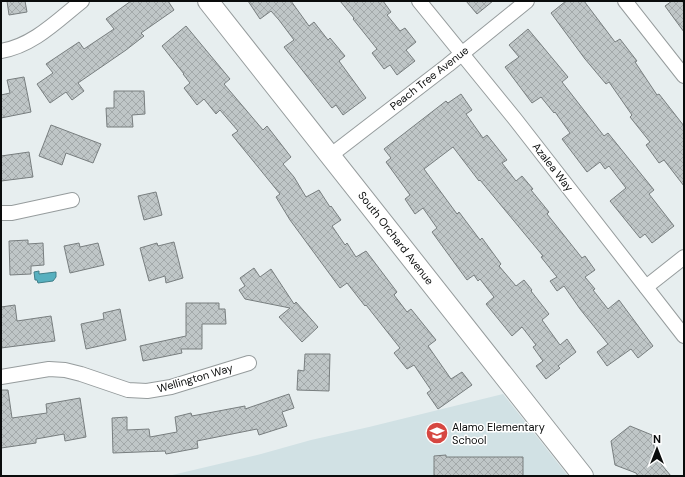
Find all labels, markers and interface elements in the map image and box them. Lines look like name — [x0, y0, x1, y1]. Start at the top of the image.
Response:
street label: Peach Tree Avenue — [387, 43, 471, 113]
street label: Azalea Way — [530, 140, 576, 194]
street label: South Orchard Avenue — [355, 188, 437, 288]
street label: Wellington Way — [155, 360, 235, 396]
school or university icon: Alamo Elementary School — [424, 420, 450, 446]
place label: Alamo Elementary School — [452, 420, 545, 447]
north arrow — [637, 429, 677, 469]
text: N — [653, 432, 661, 446]

